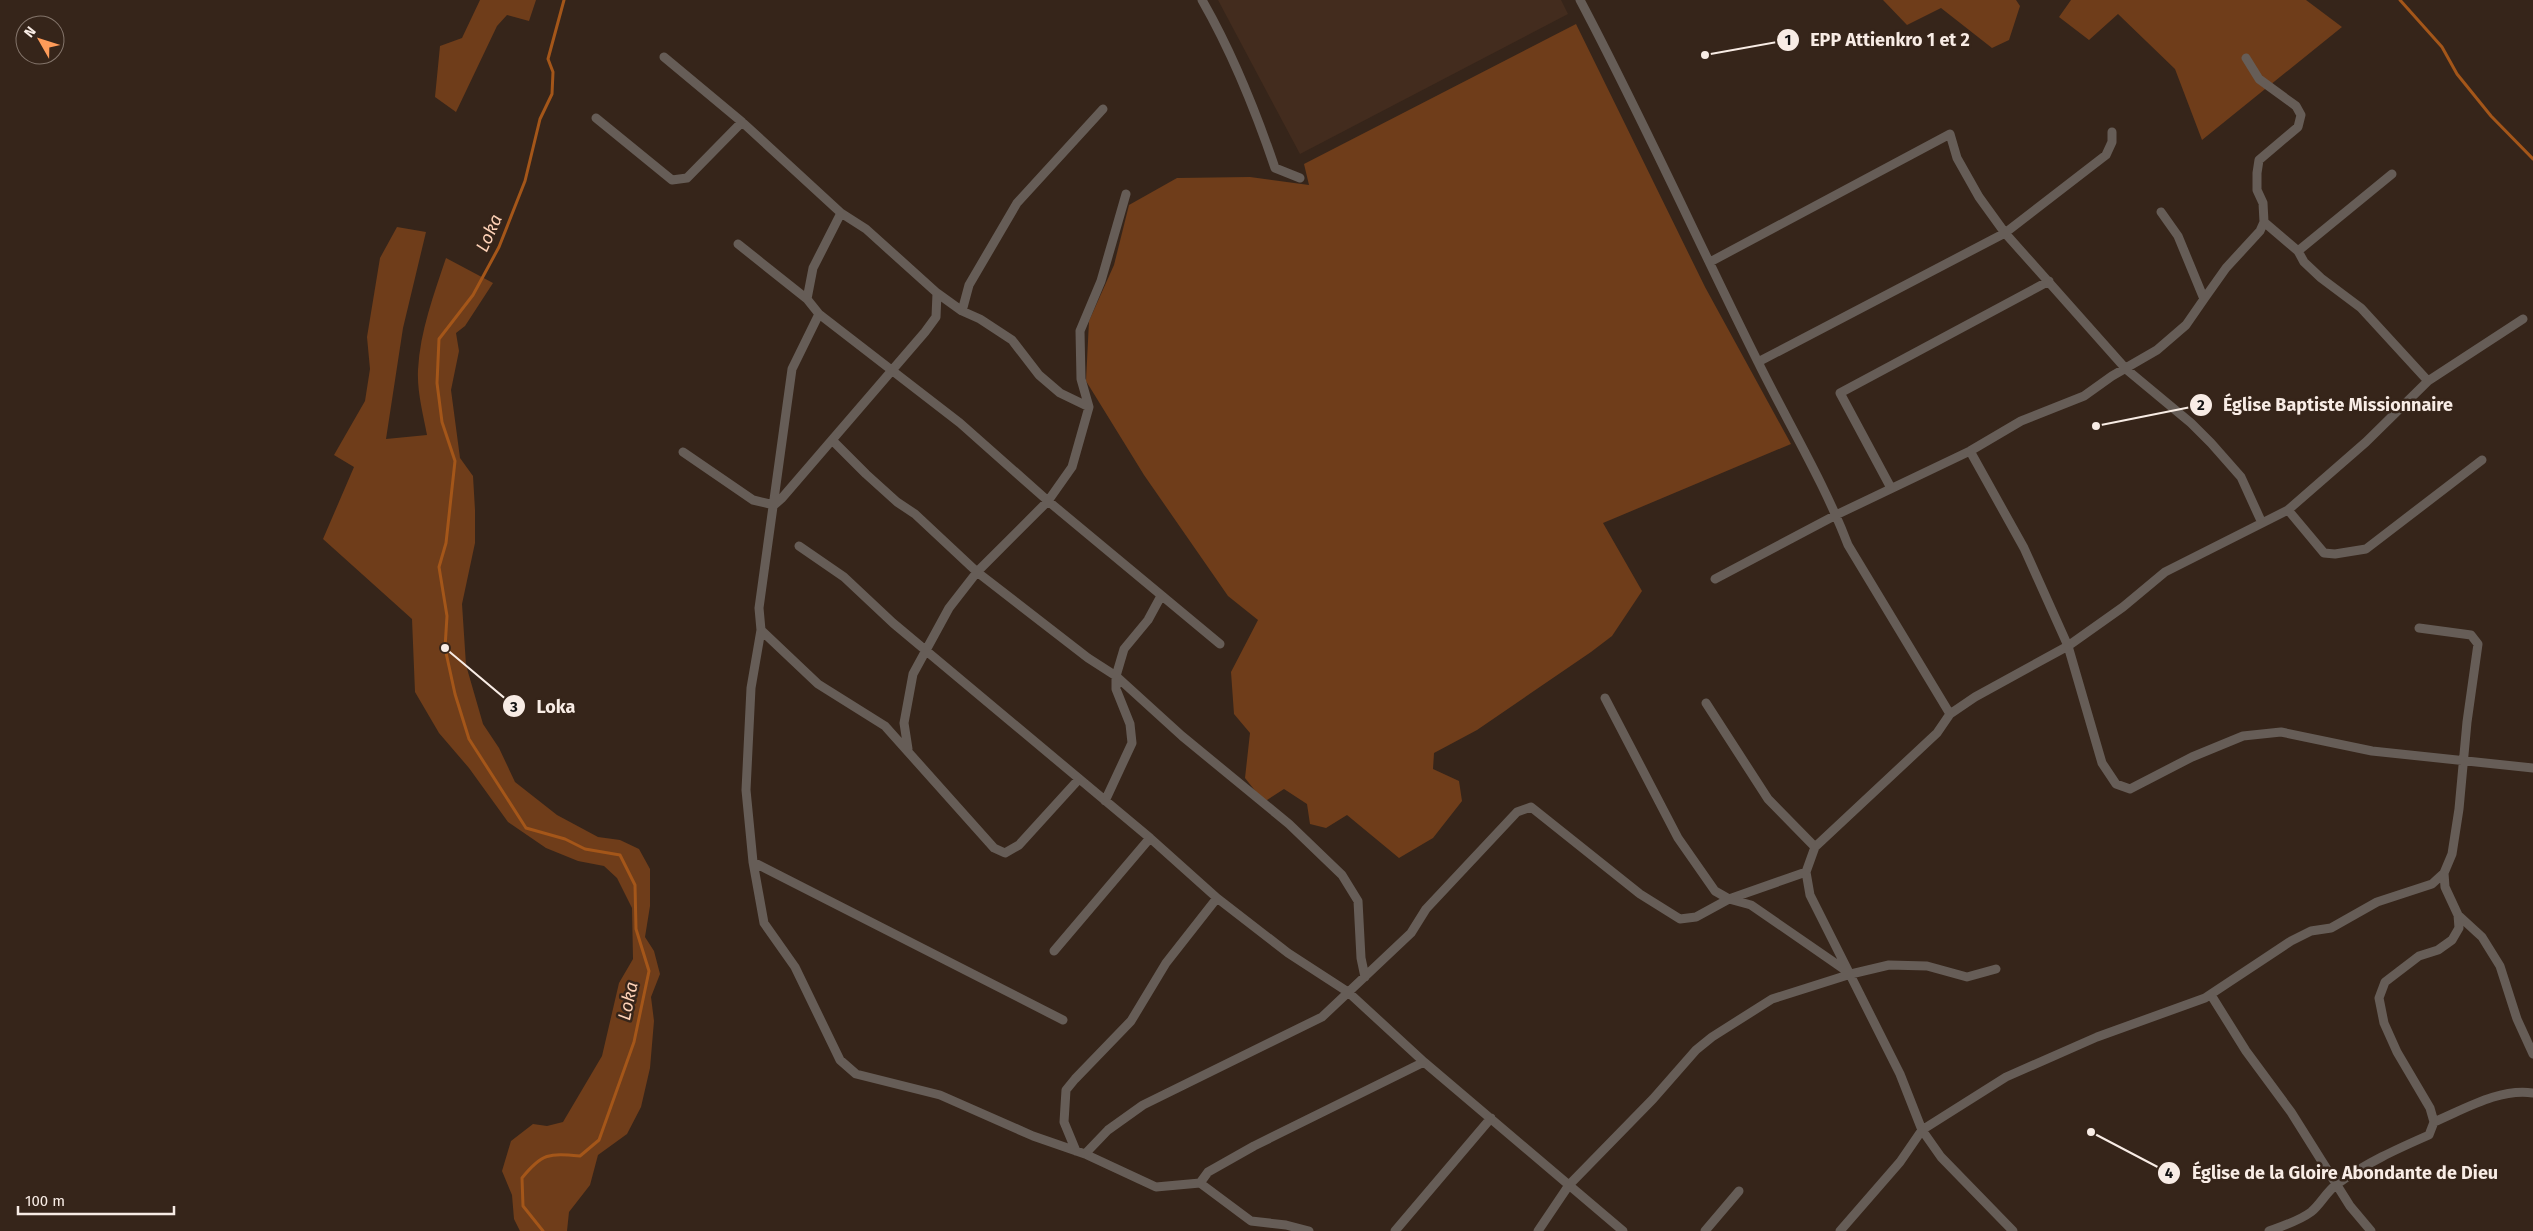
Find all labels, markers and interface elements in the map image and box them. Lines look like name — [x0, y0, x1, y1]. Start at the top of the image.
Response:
north arrow — [15, 15, 65, 65]
text: N — [21, 23, 40, 41]
callout: EPP Attienkro 1 et 2 — [1775, 24, 1980, 57]
text: EPP Attienkro 1 et 2 — [1810, 29, 1970, 51]
text: 1 — [1785, 31, 1791, 49]
water label: Loka — [471, 211, 507, 255]
callout: Église Baptiste Missionnaire — [2188, 388, 2463, 421]
text: Église Baptiste Missionnaire — [2223, 393, 2453, 416]
text: 2 — [2197, 396, 2205, 414]
callout: Loka — [501, 690, 585, 723]
text: Loka — [537, 696, 576, 718]
text: 3 — [509, 698, 518, 716]
water label: Loka — [613, 980, 643, 1022]
callout: Église de la Gloire Abondante de Dieu — [2157, 1157, 2508, 1190]
text: Église de la Gloire Abondante de Dieu — [2192, 1161, 2498, 1184]
text: 4 — [2165, 1164, 2174, 1182]
scale bar — [18, 1184, 174, 1216]
text: 100 m — [25, 1192, 65, 1210]

